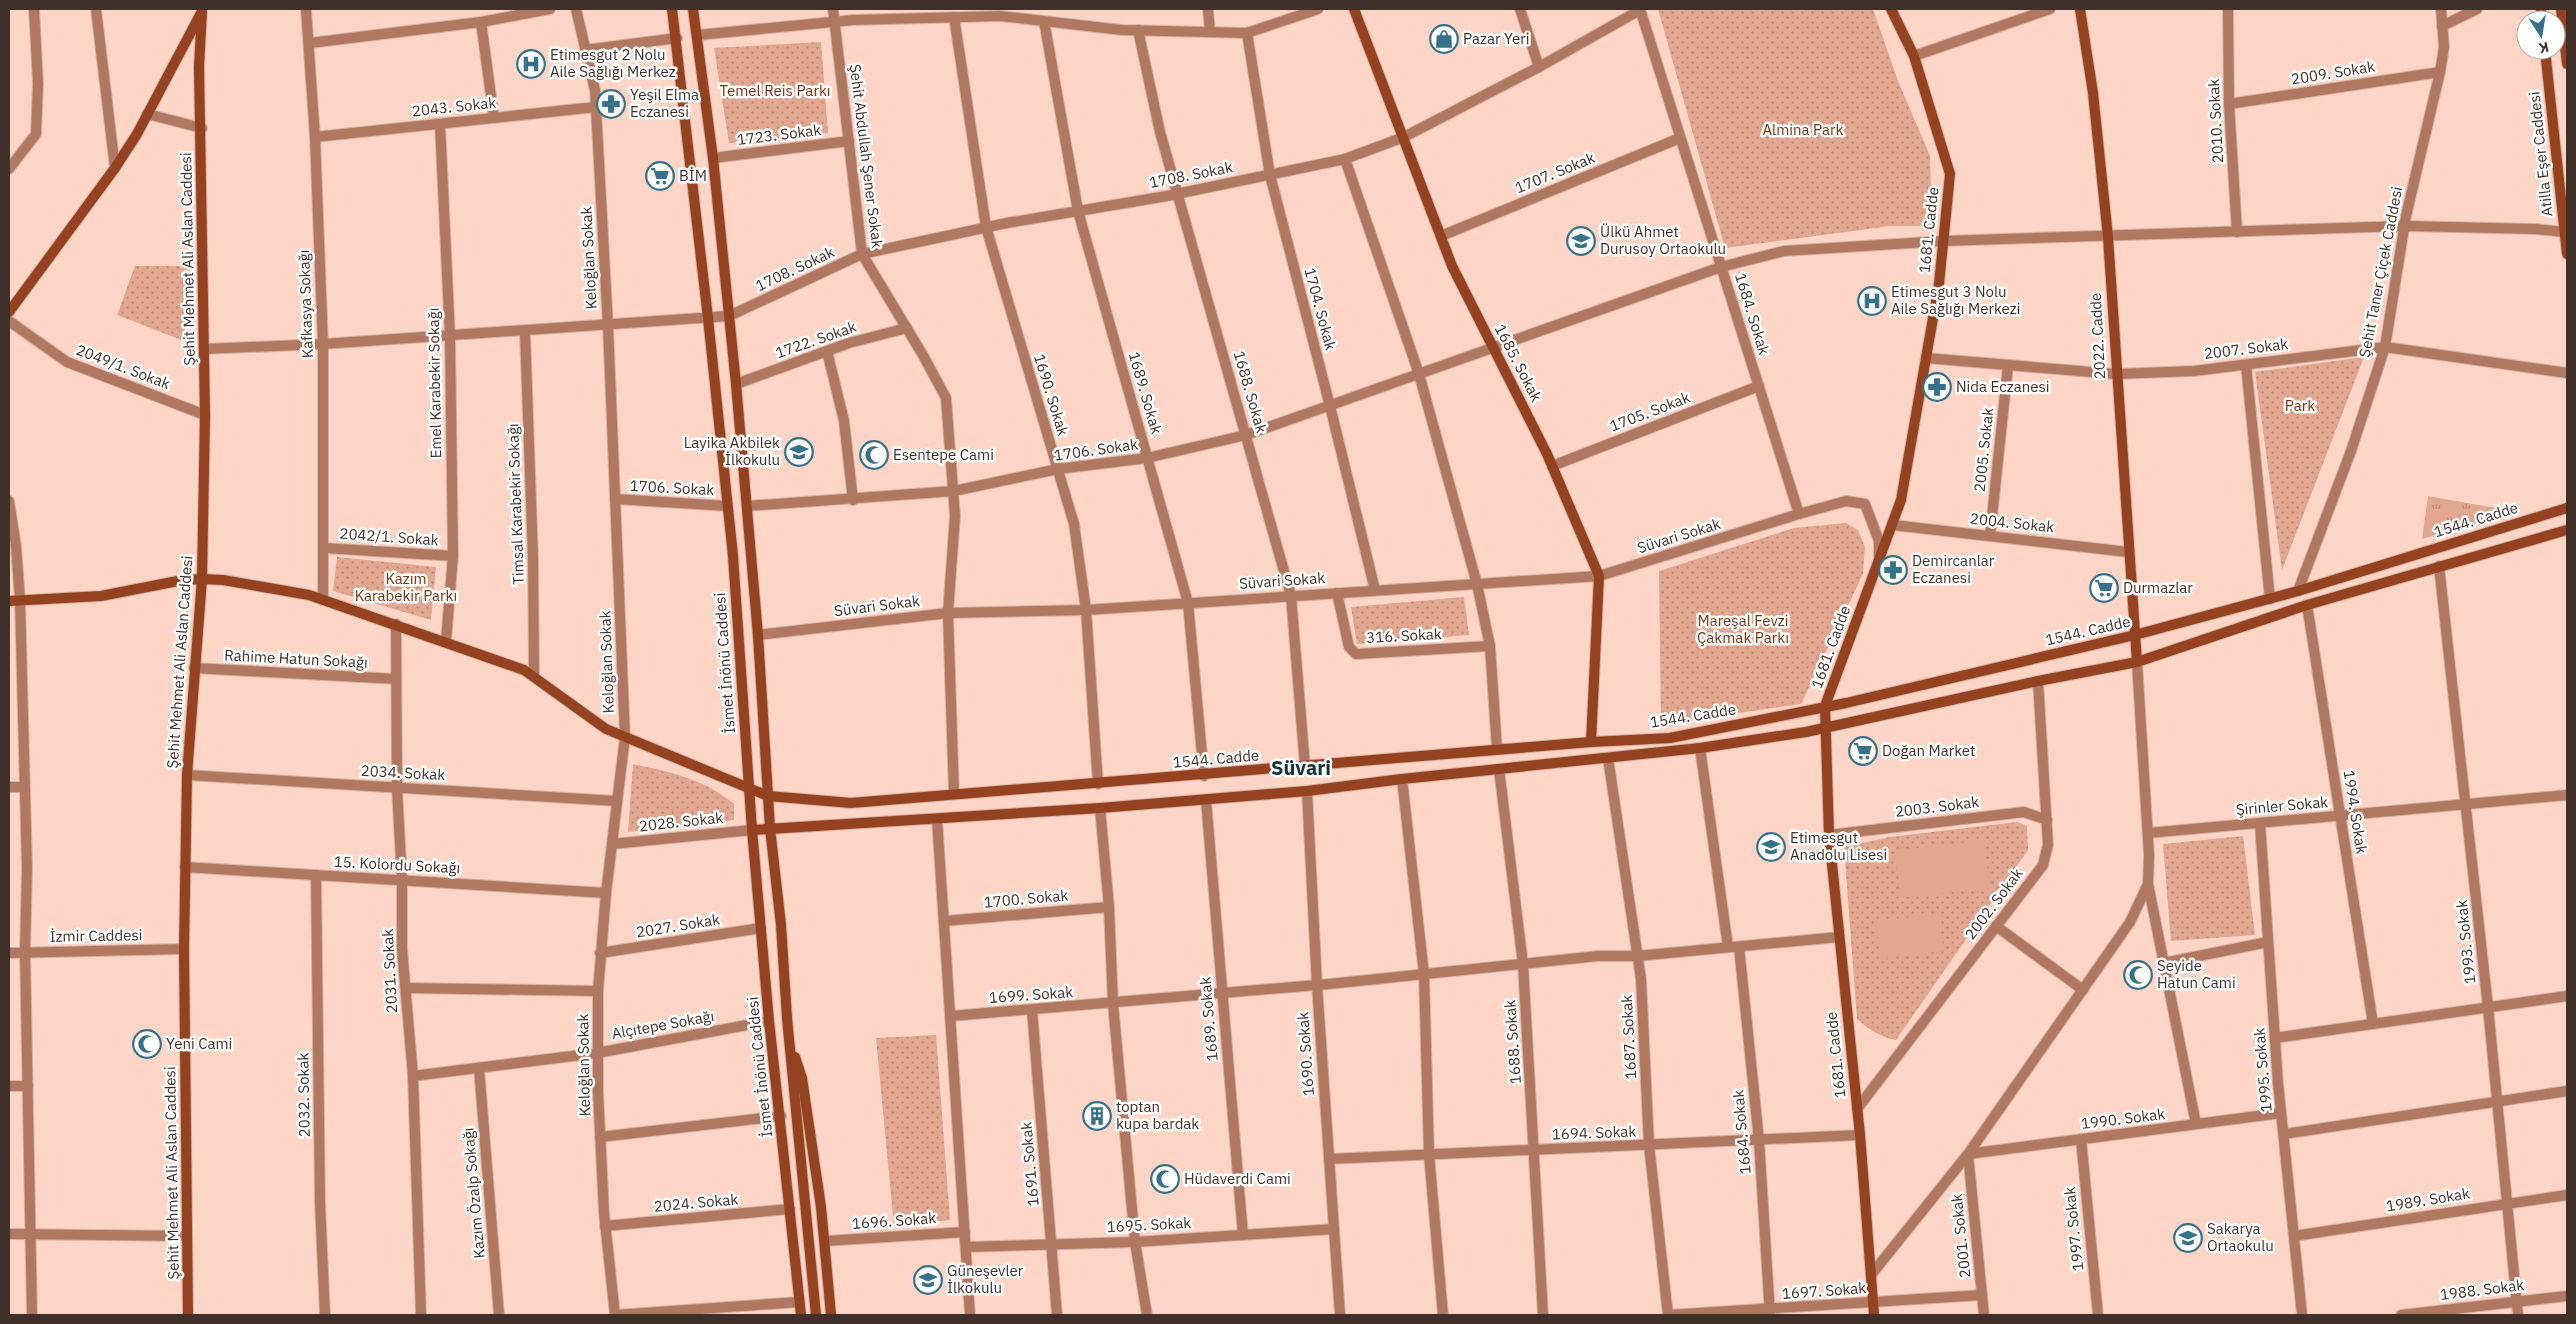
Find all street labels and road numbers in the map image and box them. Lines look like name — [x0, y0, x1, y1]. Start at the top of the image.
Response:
street label: 2009. Sokak — [2290, 57, 2376, 88]
street label: Şehit Abdullah Şener Sokak — [846, 63, 887, 249]
street label: 2010. Sokak — [2204, 78, 2227, 164]
street label: Atilla Eşer Caddesi — [2524, 91, 2557, 217]
street label: 2043. Sokak — [411, 93, 497, 120]
street label: 1723. Sokak — [736, 120, 822, 149]
street label: 1707. Sokak — [1512, 148, 1598, 197]
street label: Şehit Mehmet Ali Aslan Caddesi — [176, 152, 199, 366]
street label: 1708. Sokak — [1148, 157, 1234, 192]
street label: Şehit Taner Çiçek Caddesi — [2355, 185, 2406, 359]
street label: 1681. Cadde — [1915, 186, 1942, 274]
street label: Keloğlan Sokak — [576, 206, 601, 310]
street label: 1708. Sokak — [752, 242, 837, 295]
street label: Kafkasya Sokağı — [294, 249, 317, 359]
street label: 1704. Sokak — [1300, 266, 1341, 352]
street label: 1684. Sokak — [1731, 271, 1774, 357]
street label: 2022. Cadde — [2086, 292, 2109, 380]
street label: Emel Karabekir Sokağı — [424, 307, 445, 459]
street label: 1722. Sokak — [773, 317, 859, 362]
street label: 1685. Sokak — [1491, 321, 1546, 405]
street label: 2007. Sokak — [2203, 334, 2289, 363]
street label: 2049/1. Sokak — [73, 340, 173, 393]
street label: 1688. Sokak — [1230, 349, 1271, 435]
street label: 1689. Sokak — [1125, 350, 1166, 436]
street label: 1690. Sokak — [1030, 352, 1073, 438]
street label: 1705. Sokak — [1607, 387, 1693, 436]
street label: 2005. Sokak — [1970, 407, 1997, 493]
street label: Timsal Karabekir Sokağı — [503, 423, 528, 585]
street label: 1706. Sokak — [1053, 434, 1139, 465]
street label: 1706. Sokak — [629, 476, 715, 499]
street label: 1544. Cadde — [2432, 498, 2520, 541]
street label: 2004. Sokak — [1969, 509, 2055, 536]
street label: Süvari Sokak — [1635, 514, 1723, 557]
street label: 2042/1. Sokak — [339, 524, 439, 549]
street label: Şehit Mehmet Ali Aslan Caddesi — [163, 555, 196, 769]
street label: Süvari Sokak — [1238, 568, 1326, 593]
street label: Süvari Sokak — [833, 591, 921, 620]
street label: İsmet İnönü Caddesi — [710, 592, 739, 734]
street label: 1681. Cadde — [1807, 603, 1854, 691]
street label: Keloğlan Sokak — [595, 610, 618, 714]
street label: 1544. Cadde — [2044, 612, 2132, 650]
street label: 316. Sokak — [1366, 624, 1442, 647]
street label: Rahime Hatun Sokağı — [224, 645, 368, 672]
street label: 1544. Cadde — [1649, 699, 1737, 732]
street label: 1544. Cadde — [1172, 745, 1260, 772]
street label: 2034. Sokak — [360, 761, 446, 784]
street label: 1994. Sokak — [2340, 769, 2371, 855]
street label: 2003. Sokak — [1894, 792, 1980, 821]
street label: Şirinler Sokak — [2235, 792, 2329, 819]
street label: 2028. Sokak — [638, 808, 724, 835]
street label: 15. Kolordu Sokağı — [333, 852, 461, 877]
street label: 2002. Sokak — [1961, 864, 2027, 943]
street label: 1700. Sokak — [983, 885, 1069, 912]
street label: 1993. Sokak — [2452, 899, 2479, 985]
street label: 2027. Sokak — [635, 910, 721, 941]
street label: İzmir Caddesi — [49, 925, 143, 946]
street label: 2031. Sokak — [378, 928, 401, 1014]
street label: 1689. Sokak — [1195, 976, 1222, 1062]
street label: 1699. Sokak — [988, 982, 1074, 1007]
street label: 1687. Sokak — [1617, 994, 1640, 1080]
street label: İsmet İnönü Caddesi — [743, 996, 776, 1138]
street label: 1688. Sokak — [1500, 999, 1525, 1085]
street label: Alçıtepe Sokağı — [610, 1006, 716, 1043]
street label: 1690. Sokak — [1293, 1011, 1318, 1097]
street label: 1681. Cadde — [1822, 1011, 1849, 1099]
street label: Keloğlan Sokak — [573, 1013, 594, 1117]
street label: 1995. Sokak — [2249, 1027, 2276, 1113]
street label: 2032. Sokak — [293, 1053, 314, 1137]
street label: Şehit Mehmet Ali Aslan Caddesi — [160, 1066, 183, 1280]
street label: 1684. Sokak — [1728, 1089, 1755, 1175]
street label: 1990. Sokak — [2080, 1104, 2166, 1133]
street label: 1691. Sokak — [1016, 1121, 1043, 1207]
street label: 1694. Sokak — [1551, 1122, 1637, 1143]
street label: Kazım Özalp Sokağı — [458, 1127, 489, 1259]
street label: 1989. Sokak — [2385, 1184, 2471, 1215]
street label: 1997. Sokak — [2060, 1186, 2087, 1272]
street label: 2024. Sokak — [653, 1189, 739, 1216]
street label: 2001. Sokak — [1947, 1193, 1974, 1279]
street label: 1696. Sokak — [851, 1208, 937, 1233]
street label: 1695. Sokak — [1106, 1213, 1192, 1236]
street label: 1988. Sokak — [2439, 1275, 2525, 1304]
street label: 1697. Sokak — [1781, 1278, 1867, 1303]

